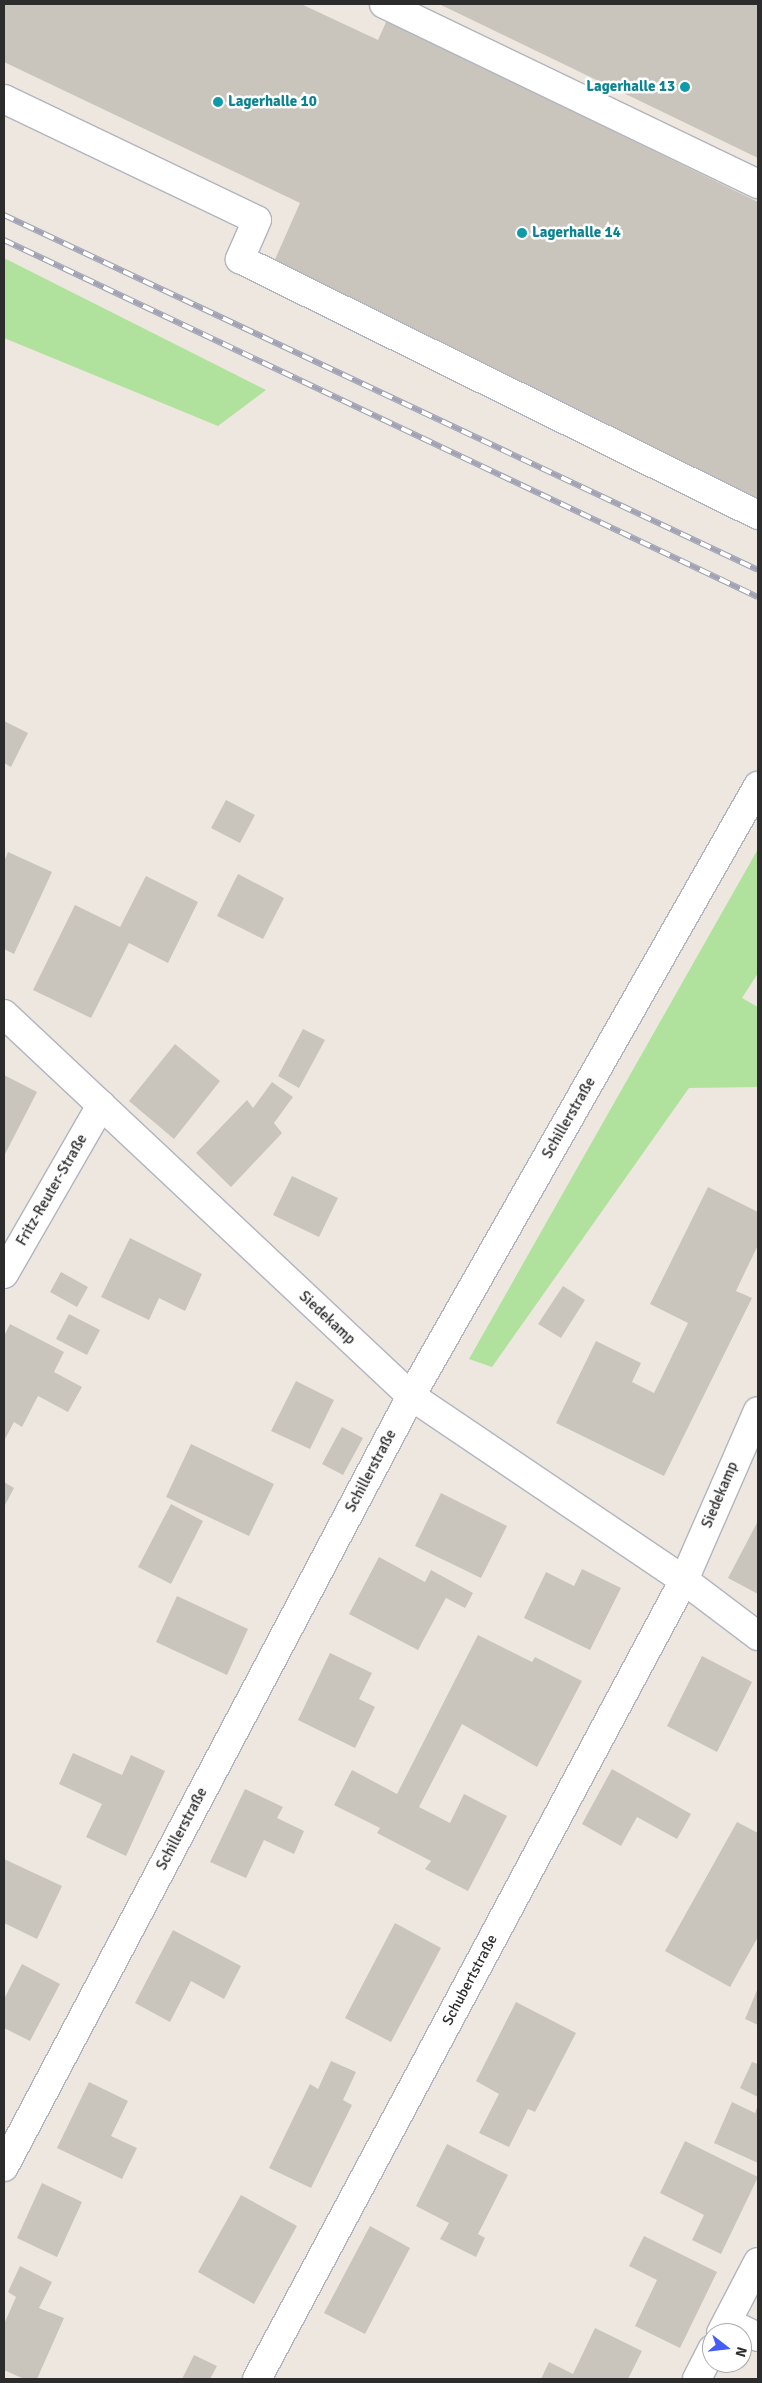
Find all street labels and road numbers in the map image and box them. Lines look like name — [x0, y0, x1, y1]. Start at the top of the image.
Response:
street label: Schillerstraße — [538, 1074, 600, 1162]
street label: Fritz-Reuter-Straße — [13, 1131, 91, 1249]
street label: Siedekamp — [295, 1287, 359, 1349]
street label: Schillerstraße — [342, 1427, 400, 1515]
street label: Siedekamp — [698, 1459, 742, 1531]
street label: Schillerstraße — [153, 1785, 211, 1873]
street label: Schubertstraße — [439, 1932, 501, 2028]

